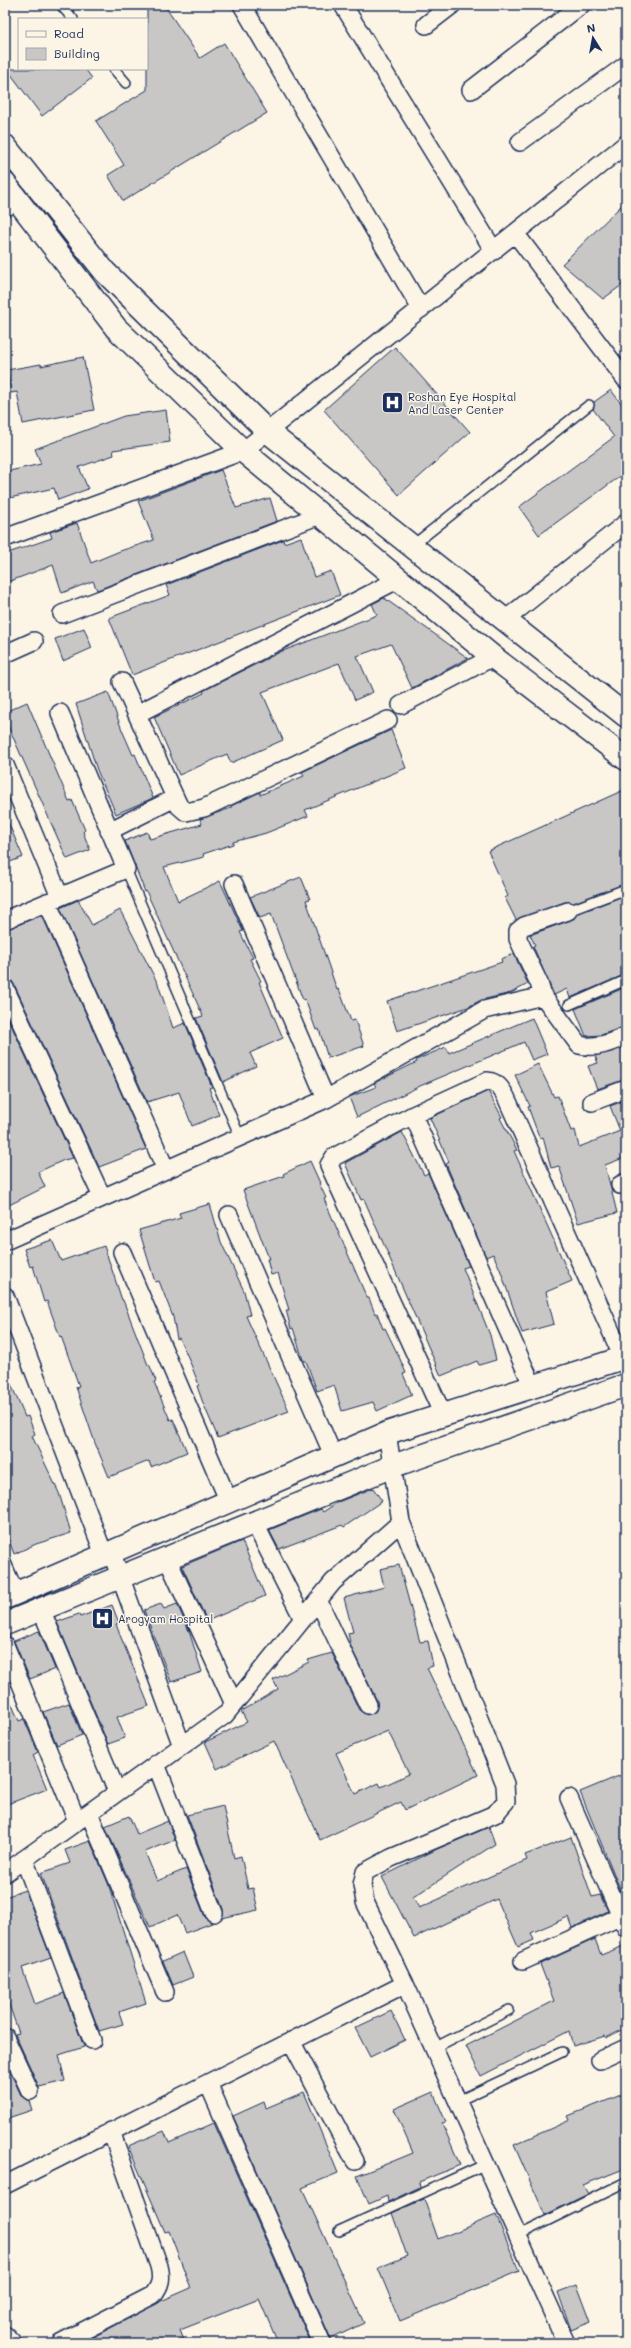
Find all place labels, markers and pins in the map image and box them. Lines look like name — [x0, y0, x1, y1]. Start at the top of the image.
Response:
place label: Roshan Eye Hospital And Laser Center — [408, 389, 516, 417]
hospital icon: Roshan Eye Hospital And Laser Center — [379, 390, 405, 416]
hospital icon: Arogyam Hospital — [89, 1606, 115, 1632]
place label: Arogyam Hospital — [118, 1611, 213, 1626]

